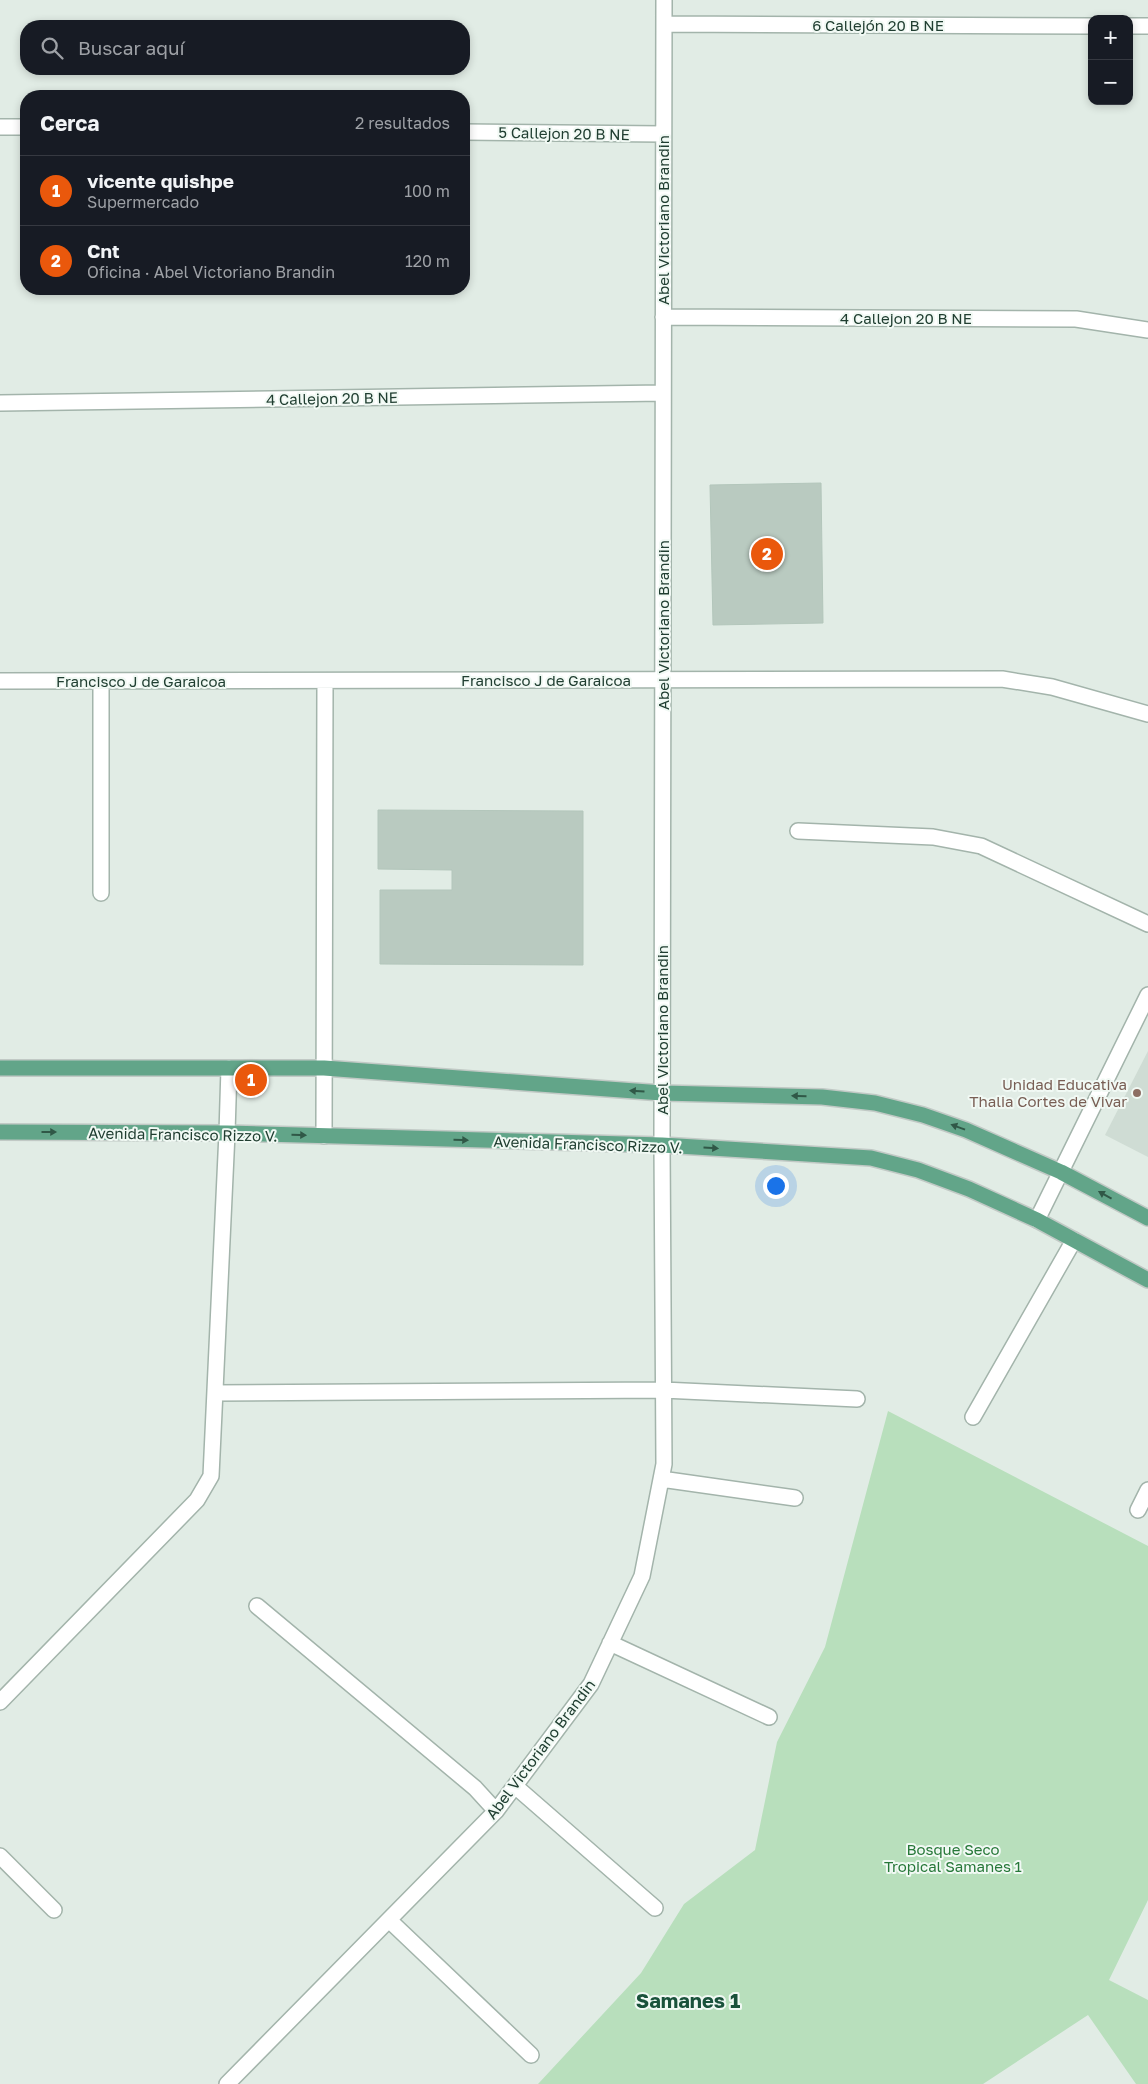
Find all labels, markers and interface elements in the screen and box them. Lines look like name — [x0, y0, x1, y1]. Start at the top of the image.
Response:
map controls — [1088, 15, 1133, 105]
button: + — [1088, 15, 1133, 60]
street label: 6 Callejón 20 B NE — [812, 16, 944, 34]
search box — [20, 20, 470, 75]
icon: search — [38, 34, 66, 62]
text: Buscar aquí — [78, 36, 185, 59]
button: − — [1088, 60, 1133, 105]
text: Cerca — [40, 110, 99, 136]
text: 2 resultados — [355, 113, 450, 133]
street label: 5 Callejon 20 B NE — [498, 123, 630, 143]
street label: Abel Victoriano Brandin — [654, 135, 672, 305]
text: vicente quishpe — [87, 169, 234, 192]
text: 1 — [52, 181, 60, 201]
text: 100 m — [404, 181, 450, 201]
text: Supermercado — [87, 192, 199, 212]
text: Cnt — [87, 239, 120, 262]
text: 2 — [51, 251, 61, 271]
text: 120 m — [405, 251, 450, 271]
text: Oficina · Abel Victoriano Brandin — [87, 262, 335, 282]
street label: 4 Callejon 20 B NE — [840, 309, 972, 327]
street label: 4 Callejon 20 B NE — [266, 388, 398, 408]
pin: 2 — [751, 535, 783, 573]
street label: Abel Victoriano Brandin — [654, 540, 672, 710]
street label: Francisco J de Garaicoa — [461, 671, 631, 689]
street label: Francisco J de Garaicoa — [56, 672, 226, 690]
street label: Abel Victoriano Brandin — [653, 945, 671, 1115]
pin: 1 — [235, 1061, 267, 1099]
place label: Unidad Educativa Thalia Cortes de Vivar — [969, 1075, 1127, 1110]
one-way arrow — [628, 1086, 644, 1094]
marker: Unidad Educativa Thalia Cortes de Vivar — [1131, 1087, 1143, 1099]
one-way arrow — [791, 1092, 807, 1100]
street label: Avenida Francisco Rizzo V. — [88, 1123, 278, 1145]
one-way arrow — [950, 1123, 965, 1130]
one-way arrow — [41, 1129, 57, 1137]
one-way arrow — [291, 1131, 307, 1139]
street label: Avenida Francisco Rizzo V. — [493, 1132, 683, 1156]
one-way arrow — [453, 1136, 469, 1144]
one-way arrow — [703, 1145, 719, 1153]
your location — [763, 1173, 789, 1199]
one-way arrow — [1098, 1191, 1112, 1200]
street label: Abel Victoriano Brandin — [482, 1676, 598, 1822]
park label: Bosque Seco Tropical Samanes 1 — [884, 1840, 1022, 1875]
district label: Samanes 1 — [636, 1988, 740, 2012]

